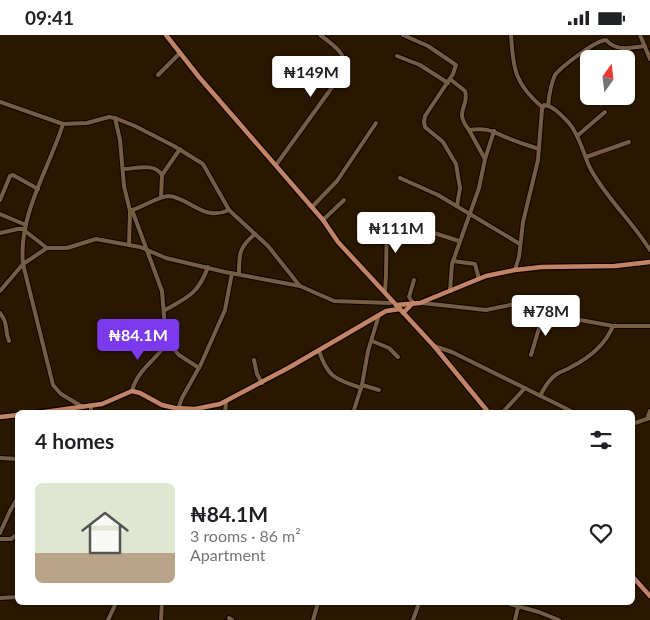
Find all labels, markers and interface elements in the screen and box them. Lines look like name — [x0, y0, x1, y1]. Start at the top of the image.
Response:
text: 09:41 — [25, 6, 74, 29]
north arrow — [580, 50, 635, 105]
map controls — [580, 50, 635, 105]
pin: ₦149M — [276, 55, 346, 98]
text: ₦149M — [283, 62, 339, 81]
pin: ₦111M — [361, 211, 431, 254]
text: ₦111M — [368, 218, 424, 237]
pin: ₦78M — [516, 295, 576, 337]
text: ₦78M — [523, 301, 569, 320]
pin: ₦84.1M — [97, 319, 179, 361]
text: ₦84.1M — [108, 325, 168, 344]
icon: filters — [587, 426, 615, 454]
text: 4 homes — [35, 428, 114, 453]
text: ₦84.1M — [190, 501, 268, 526]
icon: home — [75, 503, 135, 563]
icon: heart — [587, 519, 615, 547]
text: 3 rooms · 86 m² — [190, 526, 301, 545]
text: Apartment — [190, 545, 265, 564]

